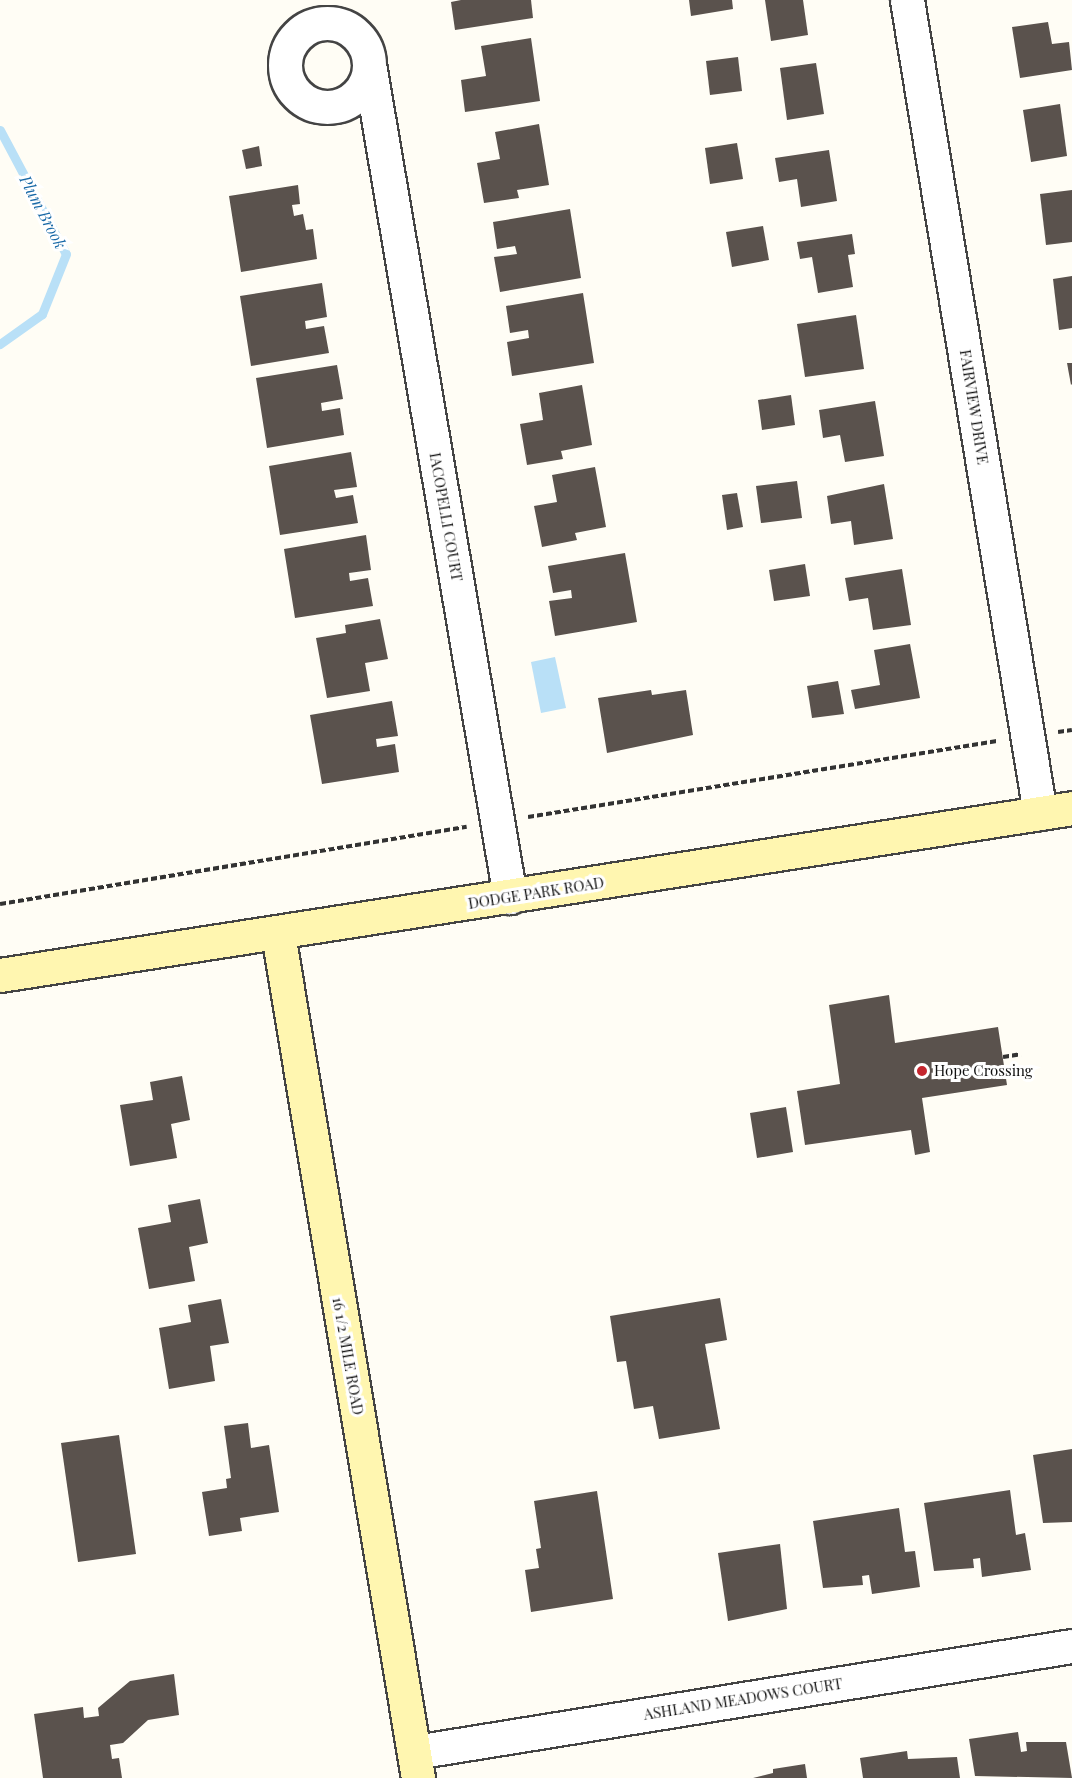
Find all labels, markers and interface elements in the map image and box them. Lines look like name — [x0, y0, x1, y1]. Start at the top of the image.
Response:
water label: Plum Brook — [16, 172, 70, 252]
street label: FAIRVIEW DRIVE — [956, 348, 992, 466]
street label: IACOPELLI COURT — [426, 451, 466, 583]
street label: DODGE PARK ROAD — [467, 873, 605, 913]
place label: Hope Crossing — [934, 1062, 1033, 1080]
marker: Hope Crossing — [915, 1064, 929, 1078]
street label: 16 1/2 MILE ROAD — [329, 1296, 367, 1416]
street label: ASHLAND MEADOWS COURT — [642, 1674, 844, 1724]

